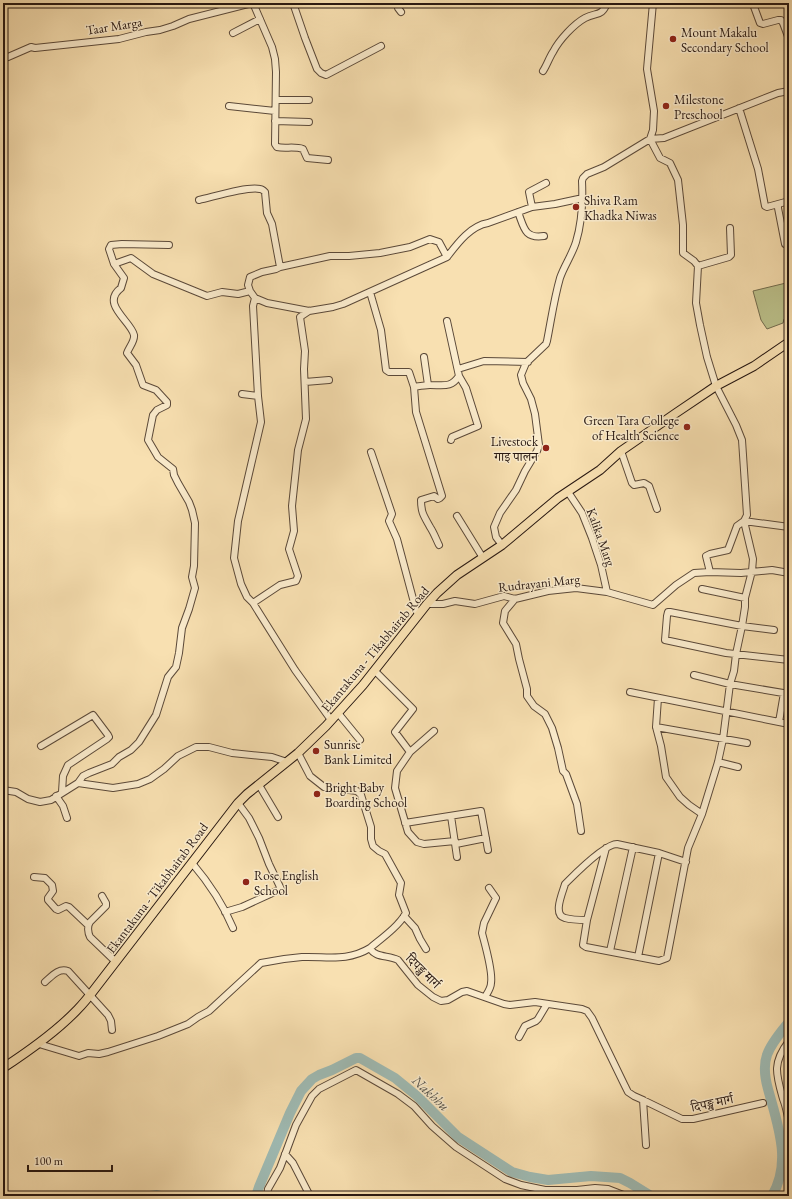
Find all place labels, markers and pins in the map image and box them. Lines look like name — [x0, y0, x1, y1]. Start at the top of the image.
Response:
place label: Mount Makalu Secondary School — [681, 24, 769, 56]
marker: Mount Makalu Secondary School — [668, 34, 678, 44]
place label: Milestone Preschool — [674, 91, 724, 123]
marker: Milestone Preschool — [661, 101, 671, 111]
place label: Shiva Ram Khadka Niwas — [584, 192, 657, 224]
marker: Shiva Ram Khadka Niwas — [571, 202, 581, 212]
place label: Green Tara College of Health Science — [584, 412, 679, 444]
marker: Green Tara College of Health Science — [682, 422, 692, 432]
place label: Livestock गाइ पालन — [491, 433, 539, 465]
marker: Livestock गाइ पालन — [541, 443, 551, 453]
place label: Sunrise Bank Limited — [324, 736, 392, 768]
marker: Sunrise Bank Limited — [311, 746, 321, 756]
place label: Bright Baby Boarding School — [325, 779, 407, 811]
marker: Bright Baby Boarding School — [312, 789, 322, 799]
place label: Rose English School — [254, 867, 319, 899]
marker: Rose English School — [241, 877, 251, 887]

